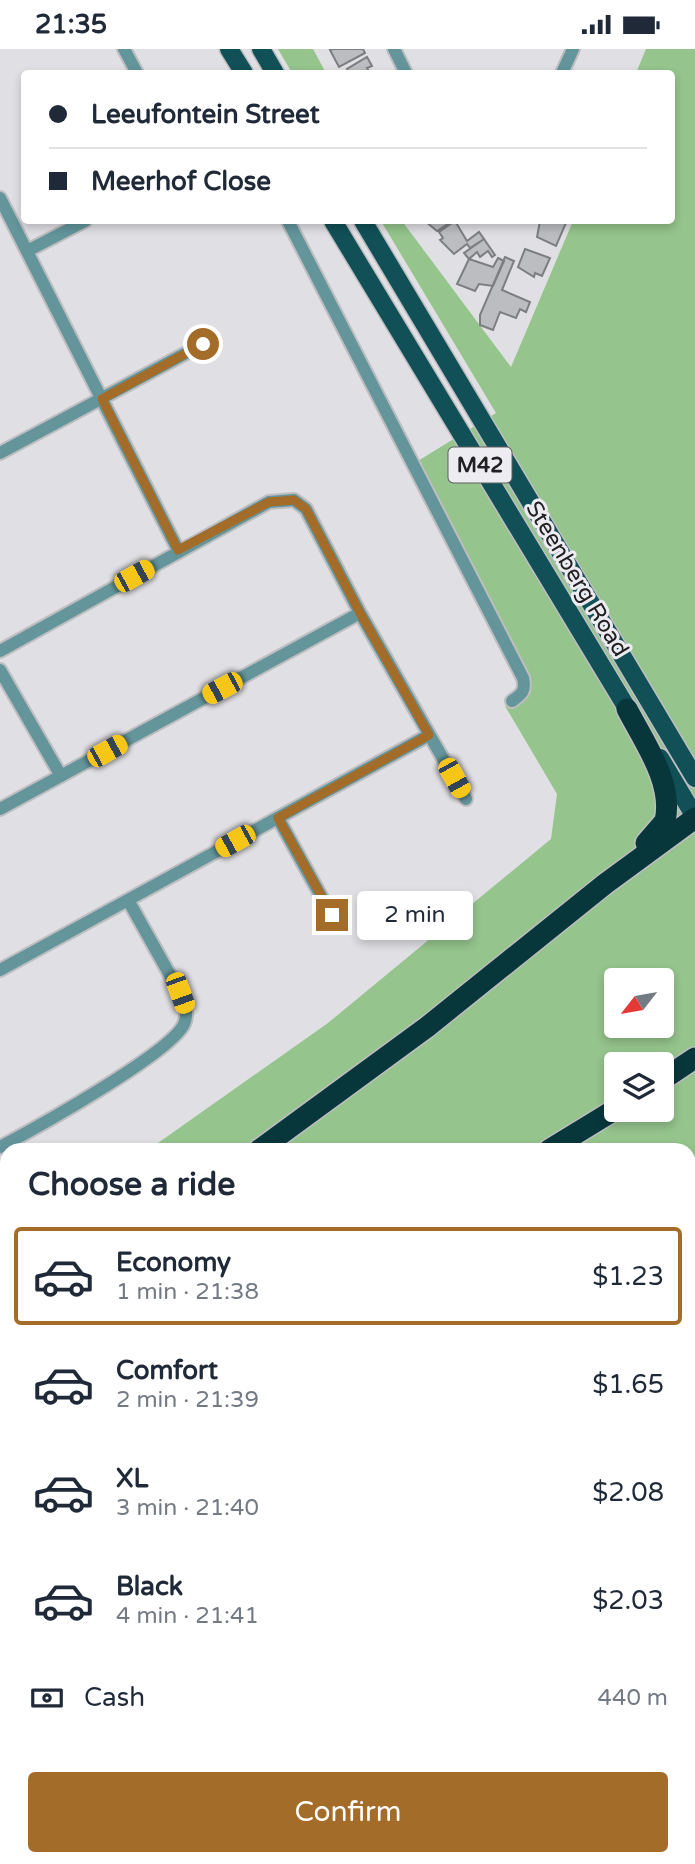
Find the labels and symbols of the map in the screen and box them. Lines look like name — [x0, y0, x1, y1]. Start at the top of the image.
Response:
route start — [187, 328, 219, 360]
road number: M42 — [448, 447, 512, 483]
street label: Steenberg Road — [520, 496, 634, 662]
car — [111, 557, 158, 595]
car — [199, 669, 246, 707]
car — [84, 732, 131, 770]
car — [435, 755, 474, 801]
car — [212, 822, 259, 860]
callout: 2 min — [356, 891, 472, 939]
route end — [316, 899, 348, 931]
north arrow — [604, 968, 674, 1038]
car — [163, 970, 198, 1016]

